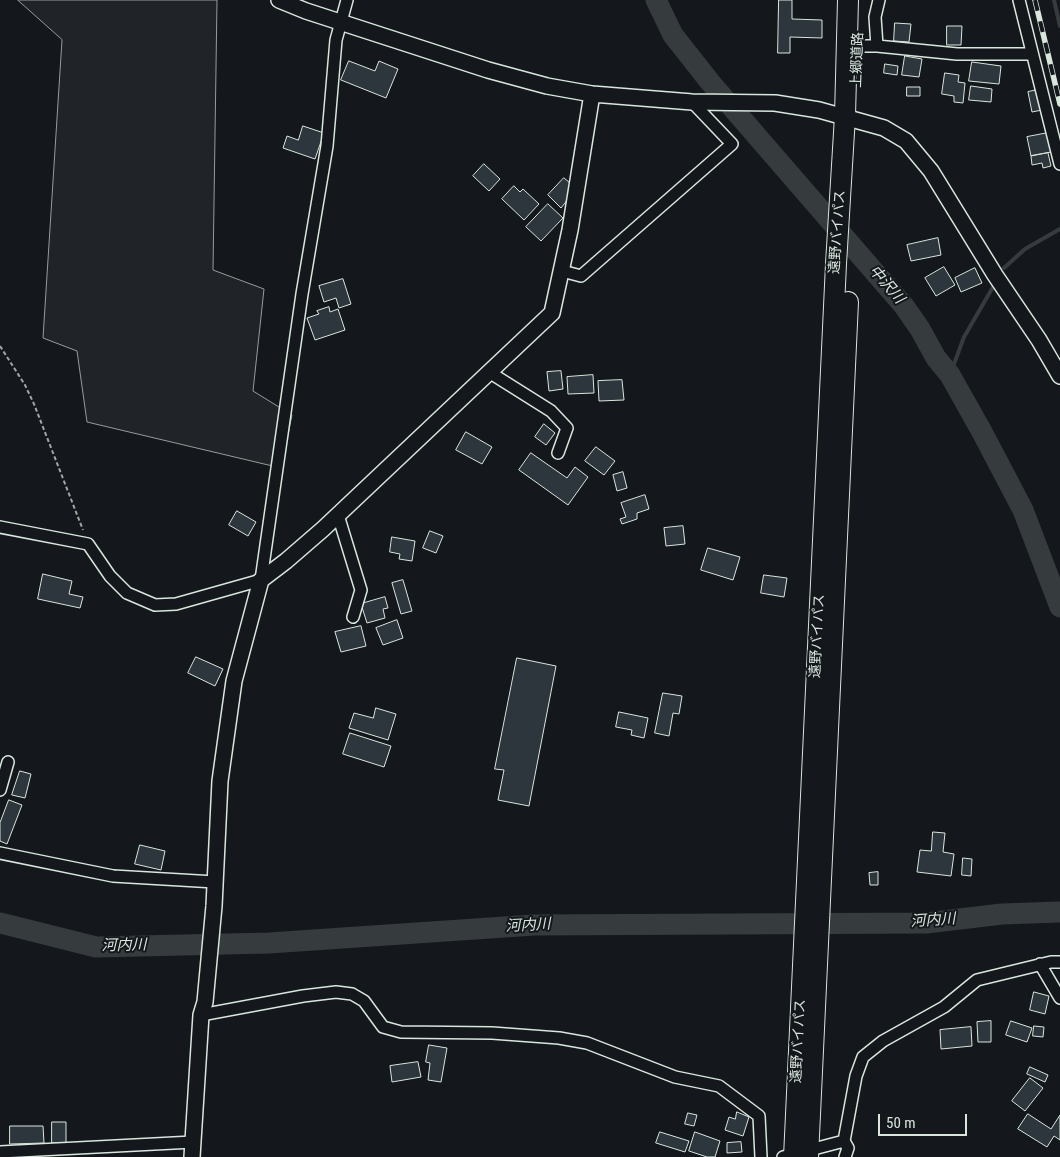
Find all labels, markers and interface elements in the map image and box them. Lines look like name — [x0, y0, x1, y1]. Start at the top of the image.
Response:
street label: 上郷道路 — [849, 32, 867, 88]
street label: 遠野バイパス — [827, 190, 849, 274]
water label: 中沢川 — [864, 262, 908, 308]
street label: 遠野バイパス — [807, 594, 829, 678]
water label: 河内川 — [910, 910, 956, 932]
water label: 河内川 — [505, 916, 551, 936]
water label: 河内川 — [101, 937, 147, 955]
street label: 遠野バイパス — [788, 999, 810, 1083]
scale bar — [880, 1104, 969, 1136]
text: 50 m — [886, 1114, 916, 1132]

